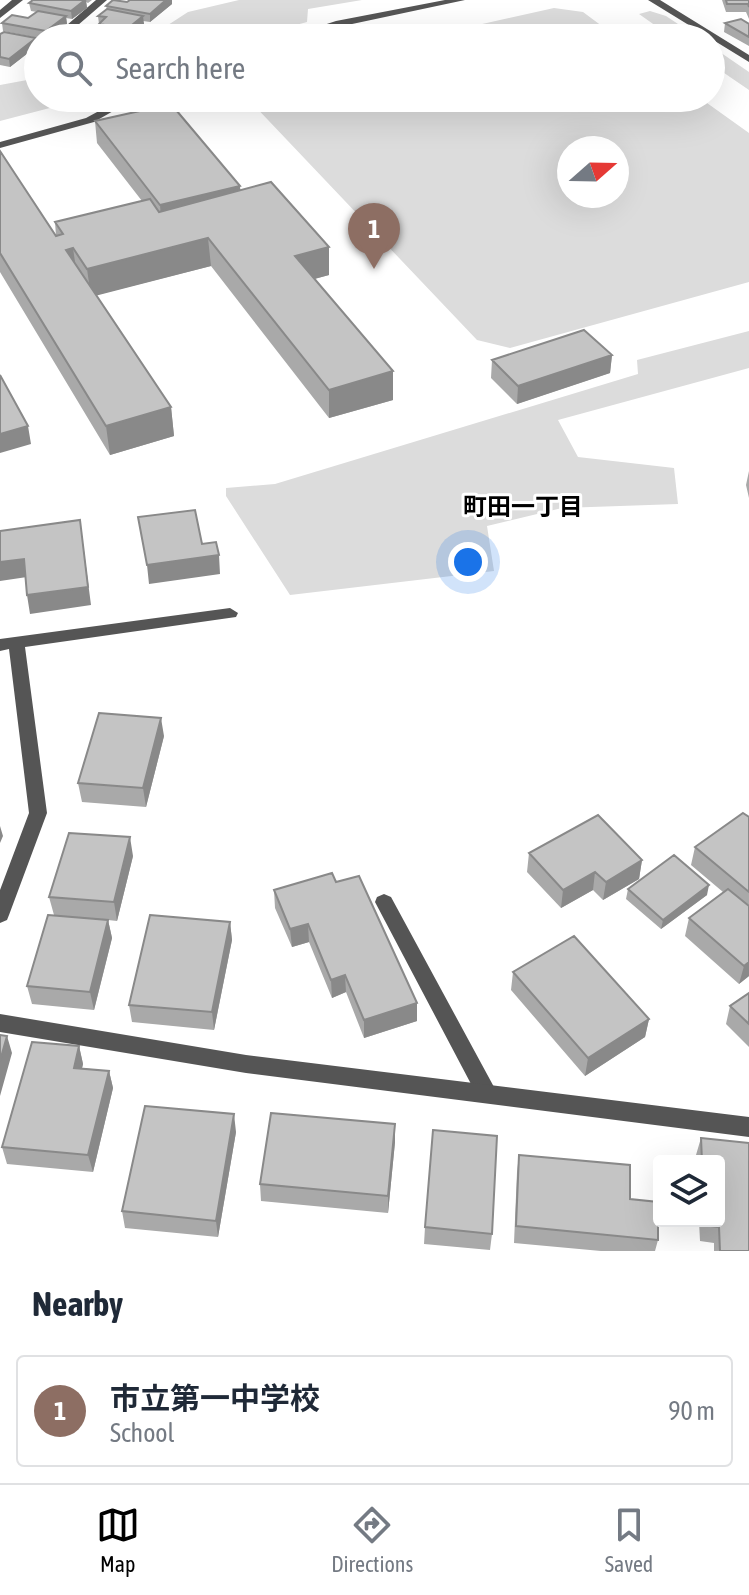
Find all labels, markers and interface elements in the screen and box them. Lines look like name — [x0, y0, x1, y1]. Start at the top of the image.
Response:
search box — [24, 24, 725, 112]
icon: search — [52, 46, 96, 90]
text: Search here — [116, 51, 245, 85]
north arrow — [557, 136, 629, 208]
pin: 1 — [348, 203, 400, 269]
district label: 町田一丁目 — [463, 493, 583, 520]
your location — [448, 542, 488, 582]
map controls — [653, 1155, 725, 1227]
button: layers — [653, 1155, 725, 1227]
text: Nearby — [32, 1284, 123, 1323]
text: 市立第一中学校 — [110, 1381, 320, 1415]
text: 1 — [54, 1396, 66, 1426]
text: 90 m — [668, 1396, 715, 1426]
text: School — [110, 1418, 174, 1448]
tab: Map — [96, 1503, 140, 1577]
tab: Directions — [331, 1503, 413, 1577]
tab: Saved — [605, 1503, 653, 1577]

